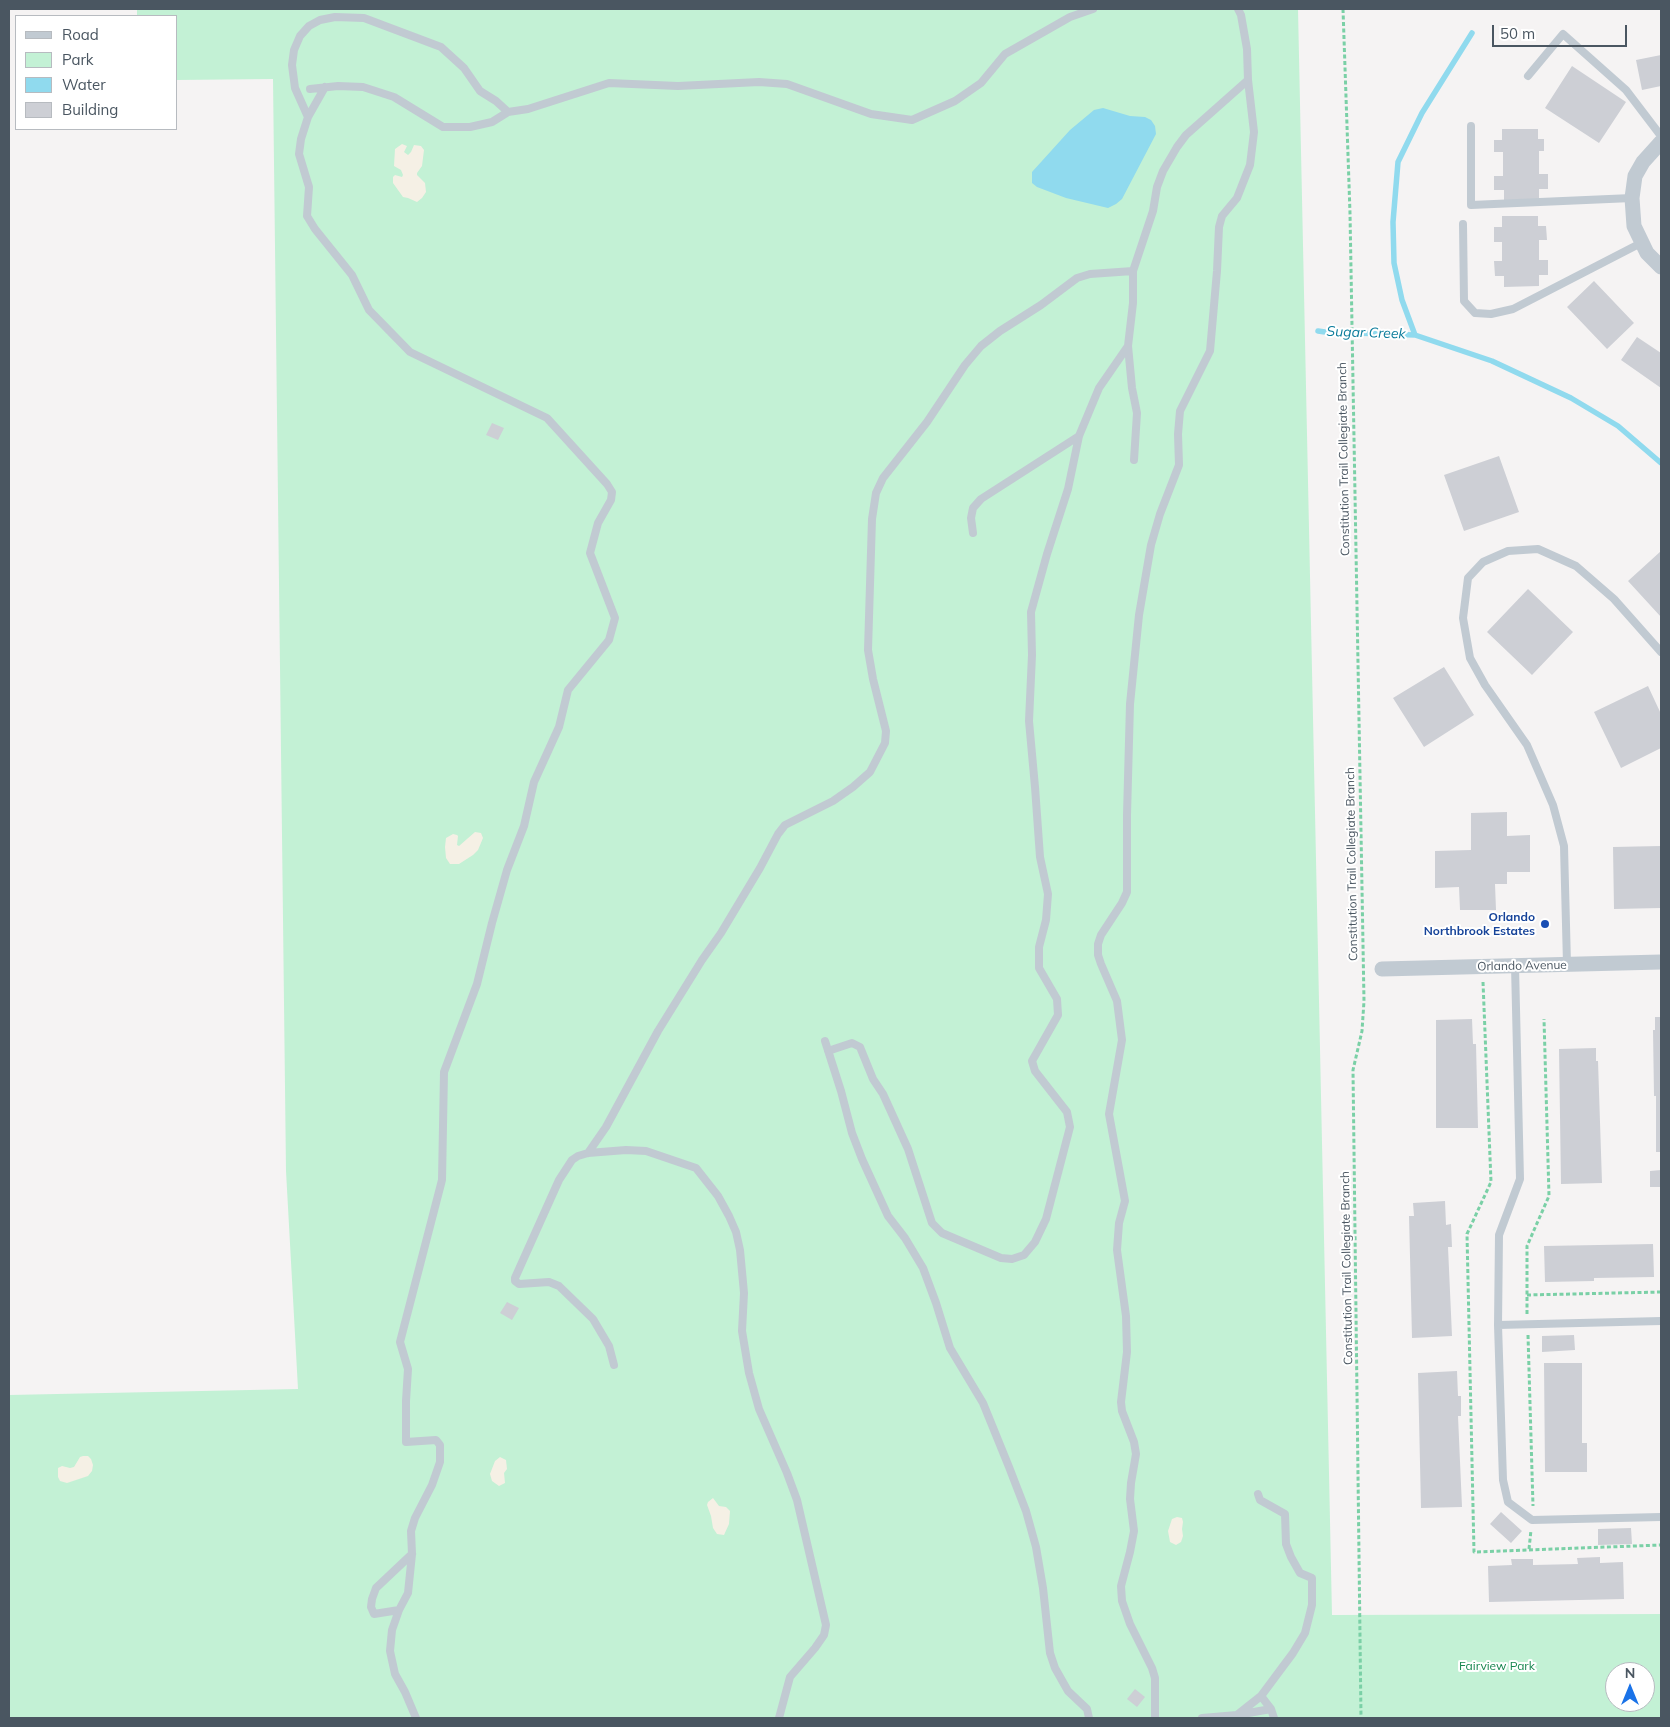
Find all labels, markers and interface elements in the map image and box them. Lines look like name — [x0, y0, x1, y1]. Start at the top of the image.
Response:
legend — [15, 15, 178, 130]
scale bar — [1495, 15, 1630, 47]
text: 50 m — [1500, 24, 1535, 43]
text: Road — [62, 25, 99, 44]
text: Park — [62, 50, 94, 69]
text: Water — [62, 75, 106, 94]
text: Building — [62, 100, 118, 119]
water label: Sugar Creek — [1326, 323, 1406, 343]
street label: Constitution Trail Collegiate Branch — [1335, 362, 1353, 556]
street label: Constitution Trail Collegiate Branch — [1343, 767, 1361, 961]
place label: Orlando Northbrook Estates — [1424, 910, 1535, 938]
marker: Orlando Northbrook Estates — [1539, 918, 1551, 930]
street label: Orlando Avenue — [1477, 958, 1567, 974]
street label: Constitution Trail Collegiate Branch — [1338, 1171, 1356, 1365]
park label: Fairview Park — [1459, 1659, 1535, 1673]
north arrow — [1605, 1662, 1655, 1712]
text: N — [1625, 1664, 1635, 1682]

